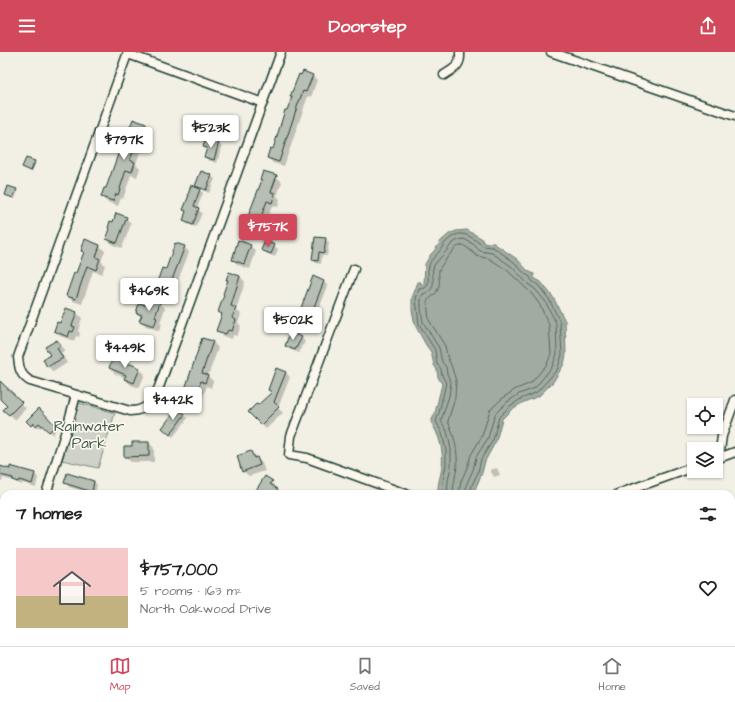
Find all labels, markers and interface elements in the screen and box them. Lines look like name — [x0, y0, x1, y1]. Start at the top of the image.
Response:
text: Doorstep — [329, 14, 406, 39]
icon: menu — [16, 15, 38, 37]
icon: share — [697, 15, 719, 37]
pin: $523K — [183, 115, 239, 149]
text: $523K — [192, 119, 230, 137]
pin: $797K — [96, 127, 152, 161]
text: $797K — [105, 131, 143, 149]
pin: $757K — [240, 214, 296, 248]
text: $757K — [248, 218, 288, 236]
pin: $469K — [121, 278, 177, 312]
text: $469K — [129, 282, 169, 300]
pin: $502K — [265, 307, 321, 341]
text: $502K — [273, 311, 313, 329]
pin: $449K — [97, 335, 153, 369]
text: $449K — [105, 339, 145, 357]
pin: $442K — [145, 387, 201, 421]
text: $442K — [153, 391, 193, 409]
map controls — [687, 398, 723, 478]
button: locate — [687, 398, 723, 434]
park label: Rainwater Park — [54, 416, 124, 454]
button: layers — [687, 442, 723, 478]
text: 7 homes — [16, 502, 82, 526]
icon: filters — [697, 503, 719, 525]
text: $757,000 — [140, 558, 218, 582]
icon: home — [48, 564, 96, 612]
icon: heart — [697, 577, 719, 599]
text: 5 rooms · 163 m² — [140, 582, 242, 600]
text: North Oakwood Drive — [140, 600, 271, 618]
tab: Map — [109, 655, 131, 694]
tab: Saved — [350, 655, 380, 694]
tab: Home — [598, 655, 626, 694]

